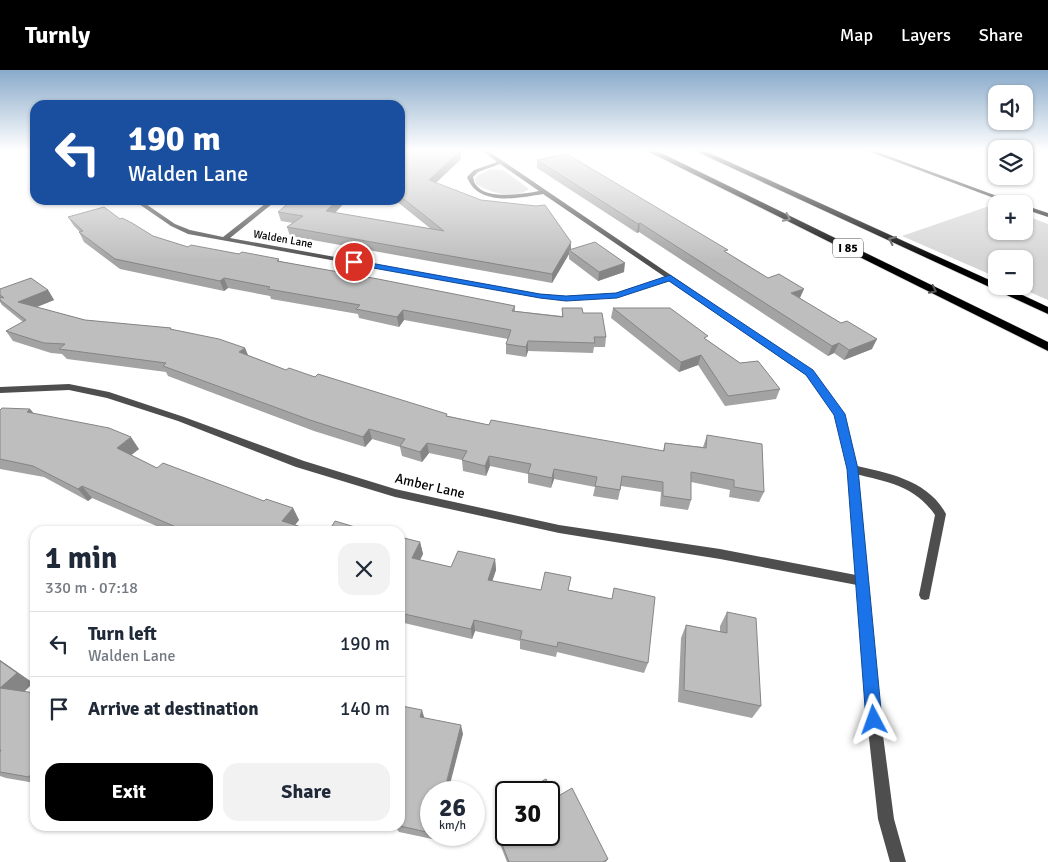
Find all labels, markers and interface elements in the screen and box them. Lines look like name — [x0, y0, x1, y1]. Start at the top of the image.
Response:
text: Turnly — [25, 20, 90, 50]
text: Map — [840, 24, 873, 46]
text: Layers — [901, 24, 951, 46]
text: Share — [979, 24, 1023, 46]
map controls — [988, 85, 1033, 295]
button: sound — [988, 85, 1033, 130]
text: 190 m — [128, 117, 221, 160]
icon: left — [45, 120, 110, 185]
button: layers — [988, 140, 1033, 185]
text: Walden Lane — [128, 160, 248, 187]
button: + — [988, 195, 1033, 240]
one-way arrow — [782, 212, 791, 222]
street label: Walden Lane — [252, 227, 314, 251]
one-way arrow — [888, 235, 897, 246]
road number: I 85 — [833, 238, 863, 258]
pin — [333, 241, 375, 283]
icon: arrive — [340, 248, 368, 276]
button: − — [988, 250, 1033, 295]
one-way arrow — [927, 284, 936, 294]
street label: Amber Lane — [393, 470, 467, 502]
text: 1 min — [45, 540, 117, 577]
button: close — [338, 543, 390, 595]
text: 330 m · 07:18 — [45, 578, 138, 598]
text: Turn left — [88, 622, 157, 646]
icon: left — [45, 630, 73, 658]
text: 190 m — [340, 632, 390, 656]
text: Walden Lane — [88, 646, 176, 666]
position arrow — [847, 693, 899, 745]
icon: arrive — [45, 695, 73, 723]
text: Arrive at destination — [88, 697, 259, 721]
text: 140 m — [340, 697, 390, 721]
button: Exit — [45, 763, 213, 821]
button: Share — [223, 763, 390, 821]
speed limit sign: 30 — [495, 781, 560, 846]
text: 26 — [439, 792, 466, 823]
text: km/h — [439, 818, 466, 833]

